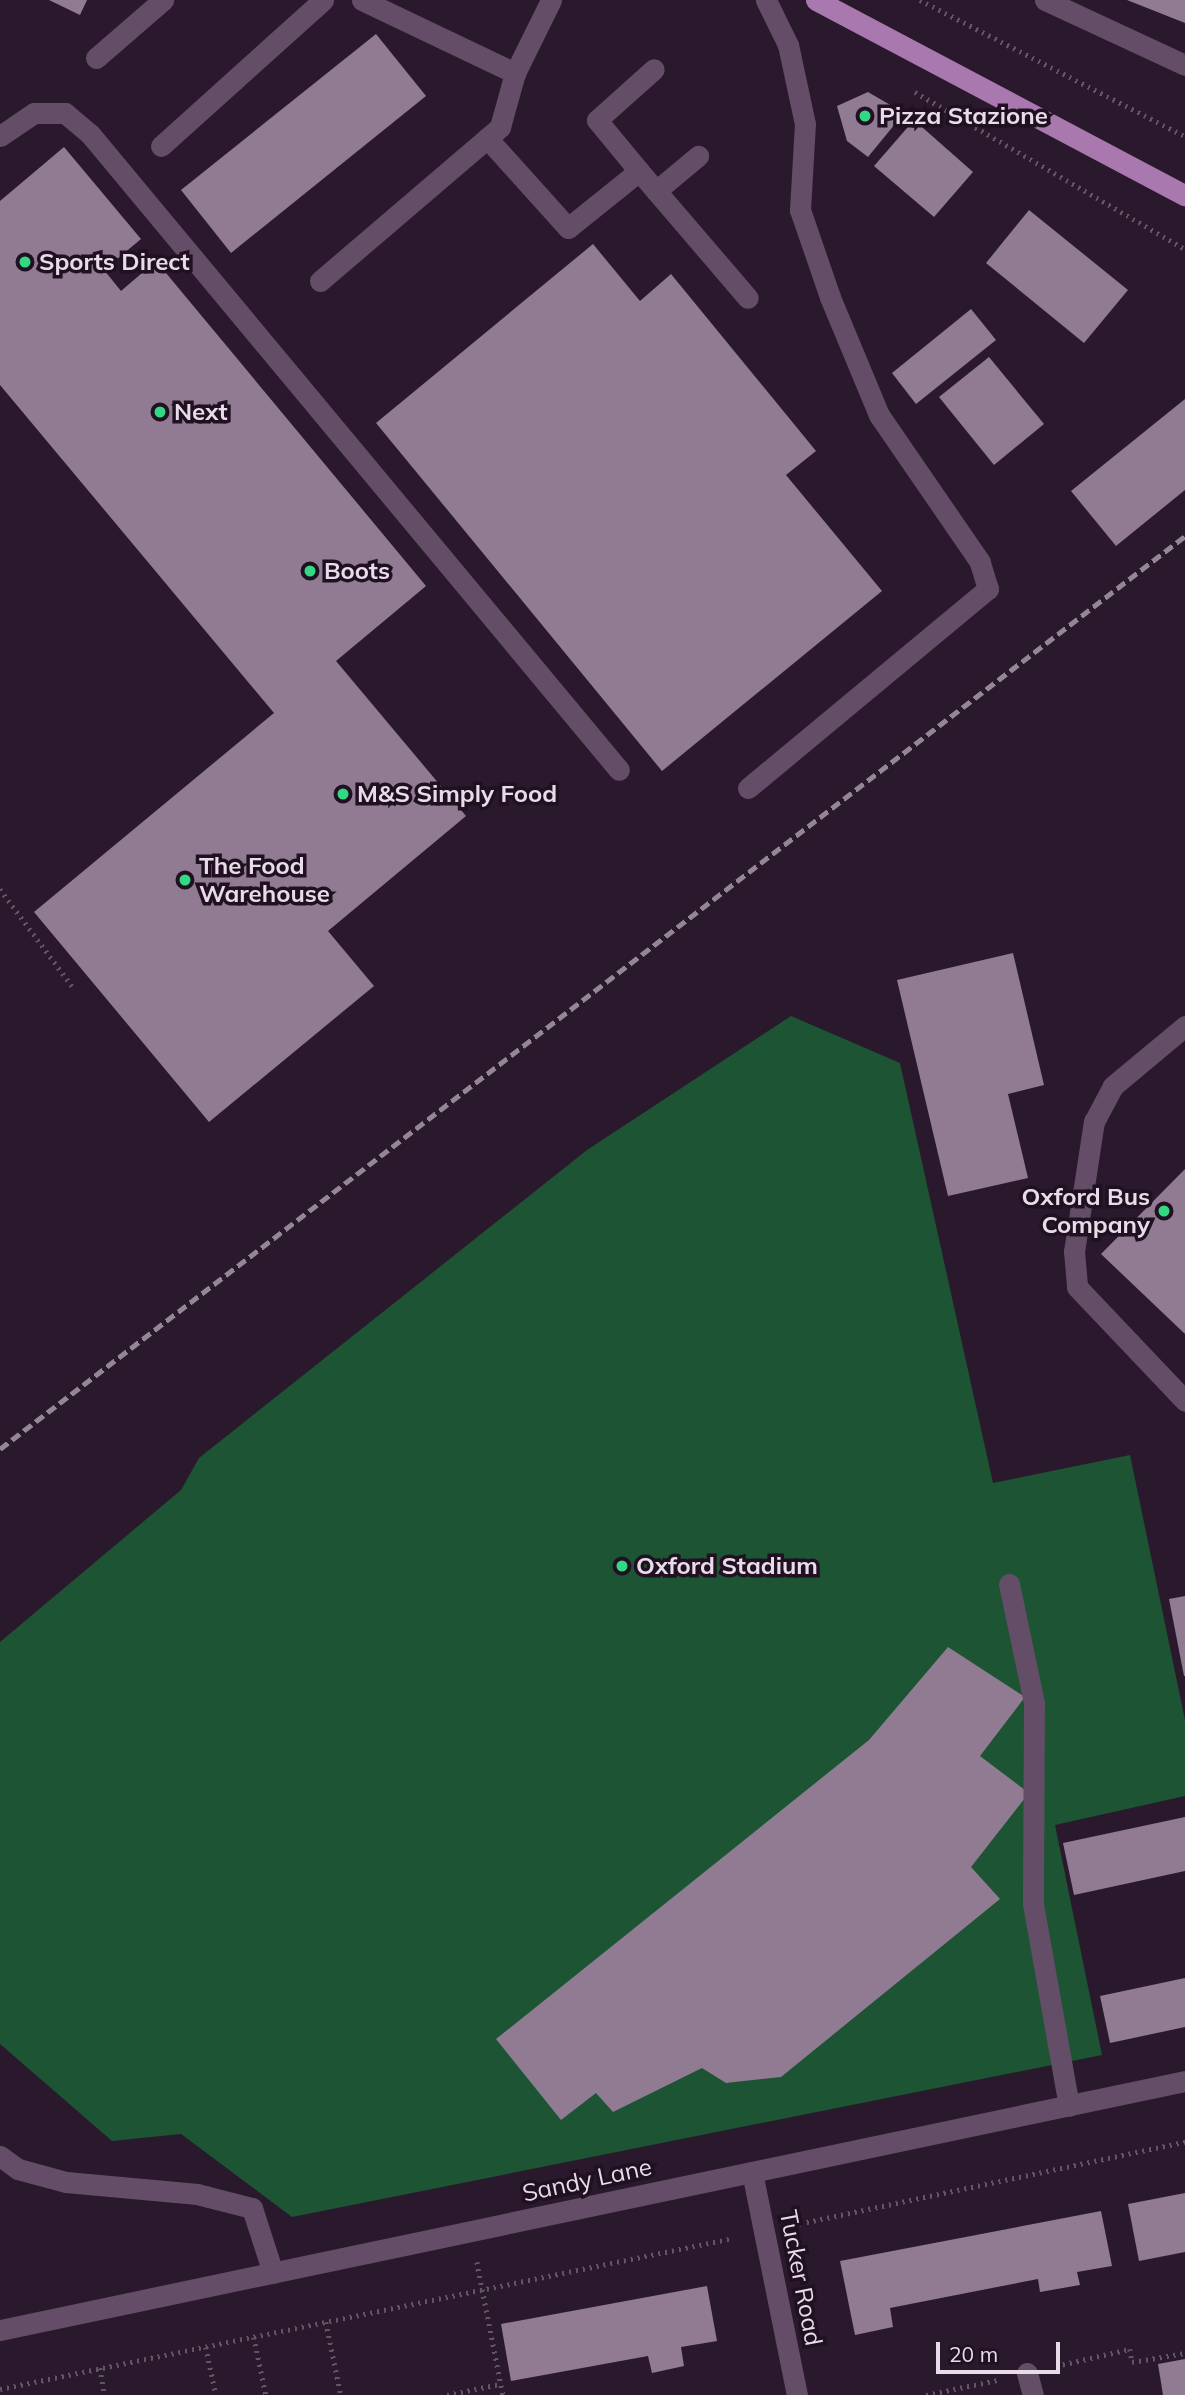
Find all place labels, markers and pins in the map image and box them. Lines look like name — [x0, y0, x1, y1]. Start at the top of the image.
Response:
place label: Pizza Stazione — [879, 102, 1048, 130]
marker: Pizza Stazione — [857, 108, 873, 124]
place label: Sports Direct — [39, 248, 190, 276]
marker: Sports Direct — [17, 254, 33, 270]
place label: Next — [174, 398, 227, 426]
marker: Next — [152, 404, 168, 420]
place label: Boots — [324, 557, 390, 585]
marker: Boots — [302, 563, 318, 579]
place label: M&S Simply Food — [357, 780, 557, 808]
marker: M&S Simply Food — [335, 786, 351, 802]
place label: The Food Warehouse — [199, 852, 330, 908]
marker: The Food Warehouse — [177, 872, 193, 888]
place label: Oxford Bus Company — [1022, 1183, 1150, 1239]
marker: Oxford Bus Company — [1156, 1203, 1172, 1219]
place label: Oxford Stadium — [636, 1552, 818, 1580]
marker: Oxford Stadium — [614, 1558, 630, 1574]

